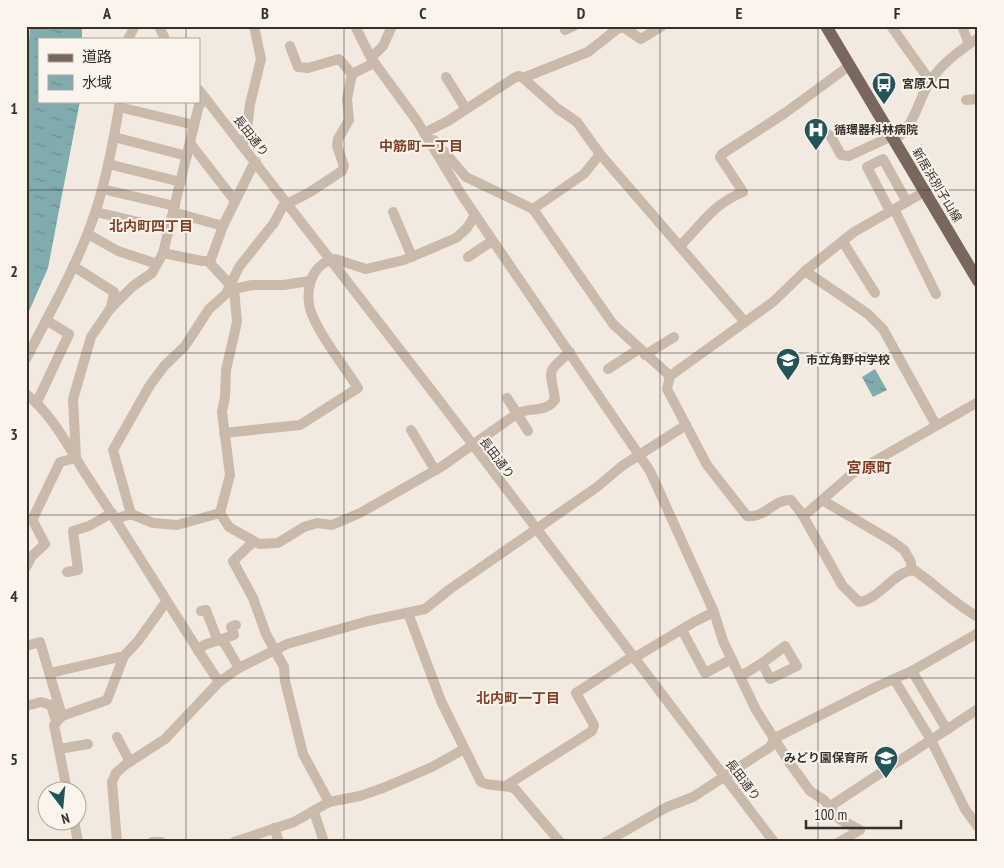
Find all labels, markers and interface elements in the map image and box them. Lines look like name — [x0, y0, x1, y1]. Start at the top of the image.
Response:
text: A — [102, 3, 112, 23]
text: B — [261, 3, 269, 23]
text: C — [419, 3, 427, 23]
text: D — [577, 3, 586, 23]
text: E — [736, 3, 743, 23]
text: F — [894, 3, 901, 23]
legend — [38, 38, 200, 102]
text: 道路 — [82, 47, 112, 66]
bus stop icon: 宮原入口 — [871, 71, 897, 105]
text: 水域 — [82, 73, 112, 92]
place label: 宮原入口 — [902, 76, 950, 91]
text: 1 — [10, 98, 18, 118]
street label: 長田通り — [231, 112, 272, 159]
hospital icon: 循環器科林病院 — [803, 117, 829, 151]
place label: 循環器科林病院 — [834, 122, 918, 137]
district label: 中筋町一丁目 — [379, 137, 463, 155]
street label: 新居浜別子山線 — [909, 145, 965, 225]
district label: 北内町四丁目 — [109, 217, 193, 235]
text: 2 — [10, 261, 18, 281]
school or university icon: 市立角野中学校 — [775, 347, 801, 381]
place label: 市立角野中学校 — [806, 352, 890, 367]
text: 3 — [10, 424, 18, 444]
street label: 長田通り — [477, 434, 518, 481]
district label: 宮原町 — [846, 458, 892, 477]
text: 4 — [10, 586, 18, 606]
district label: 北内町一丁目 — [476, 689, 560, 707]
school or university icon: みどり園保育所 — [873, 745, 899, 779]
text: 5 — [10, 749, 18, 769]
place label: みどり園保育所 — [784, 750, 868, 765]
street label: 長田通り — [723, 756, 764, 803]
north arrow — [38, 780, 88, 830]
scale bar — [806, 798, 902, 830]
text: 100 m — [814, 805, 847, 824]
text: N — [59, 809, 72, 828]

